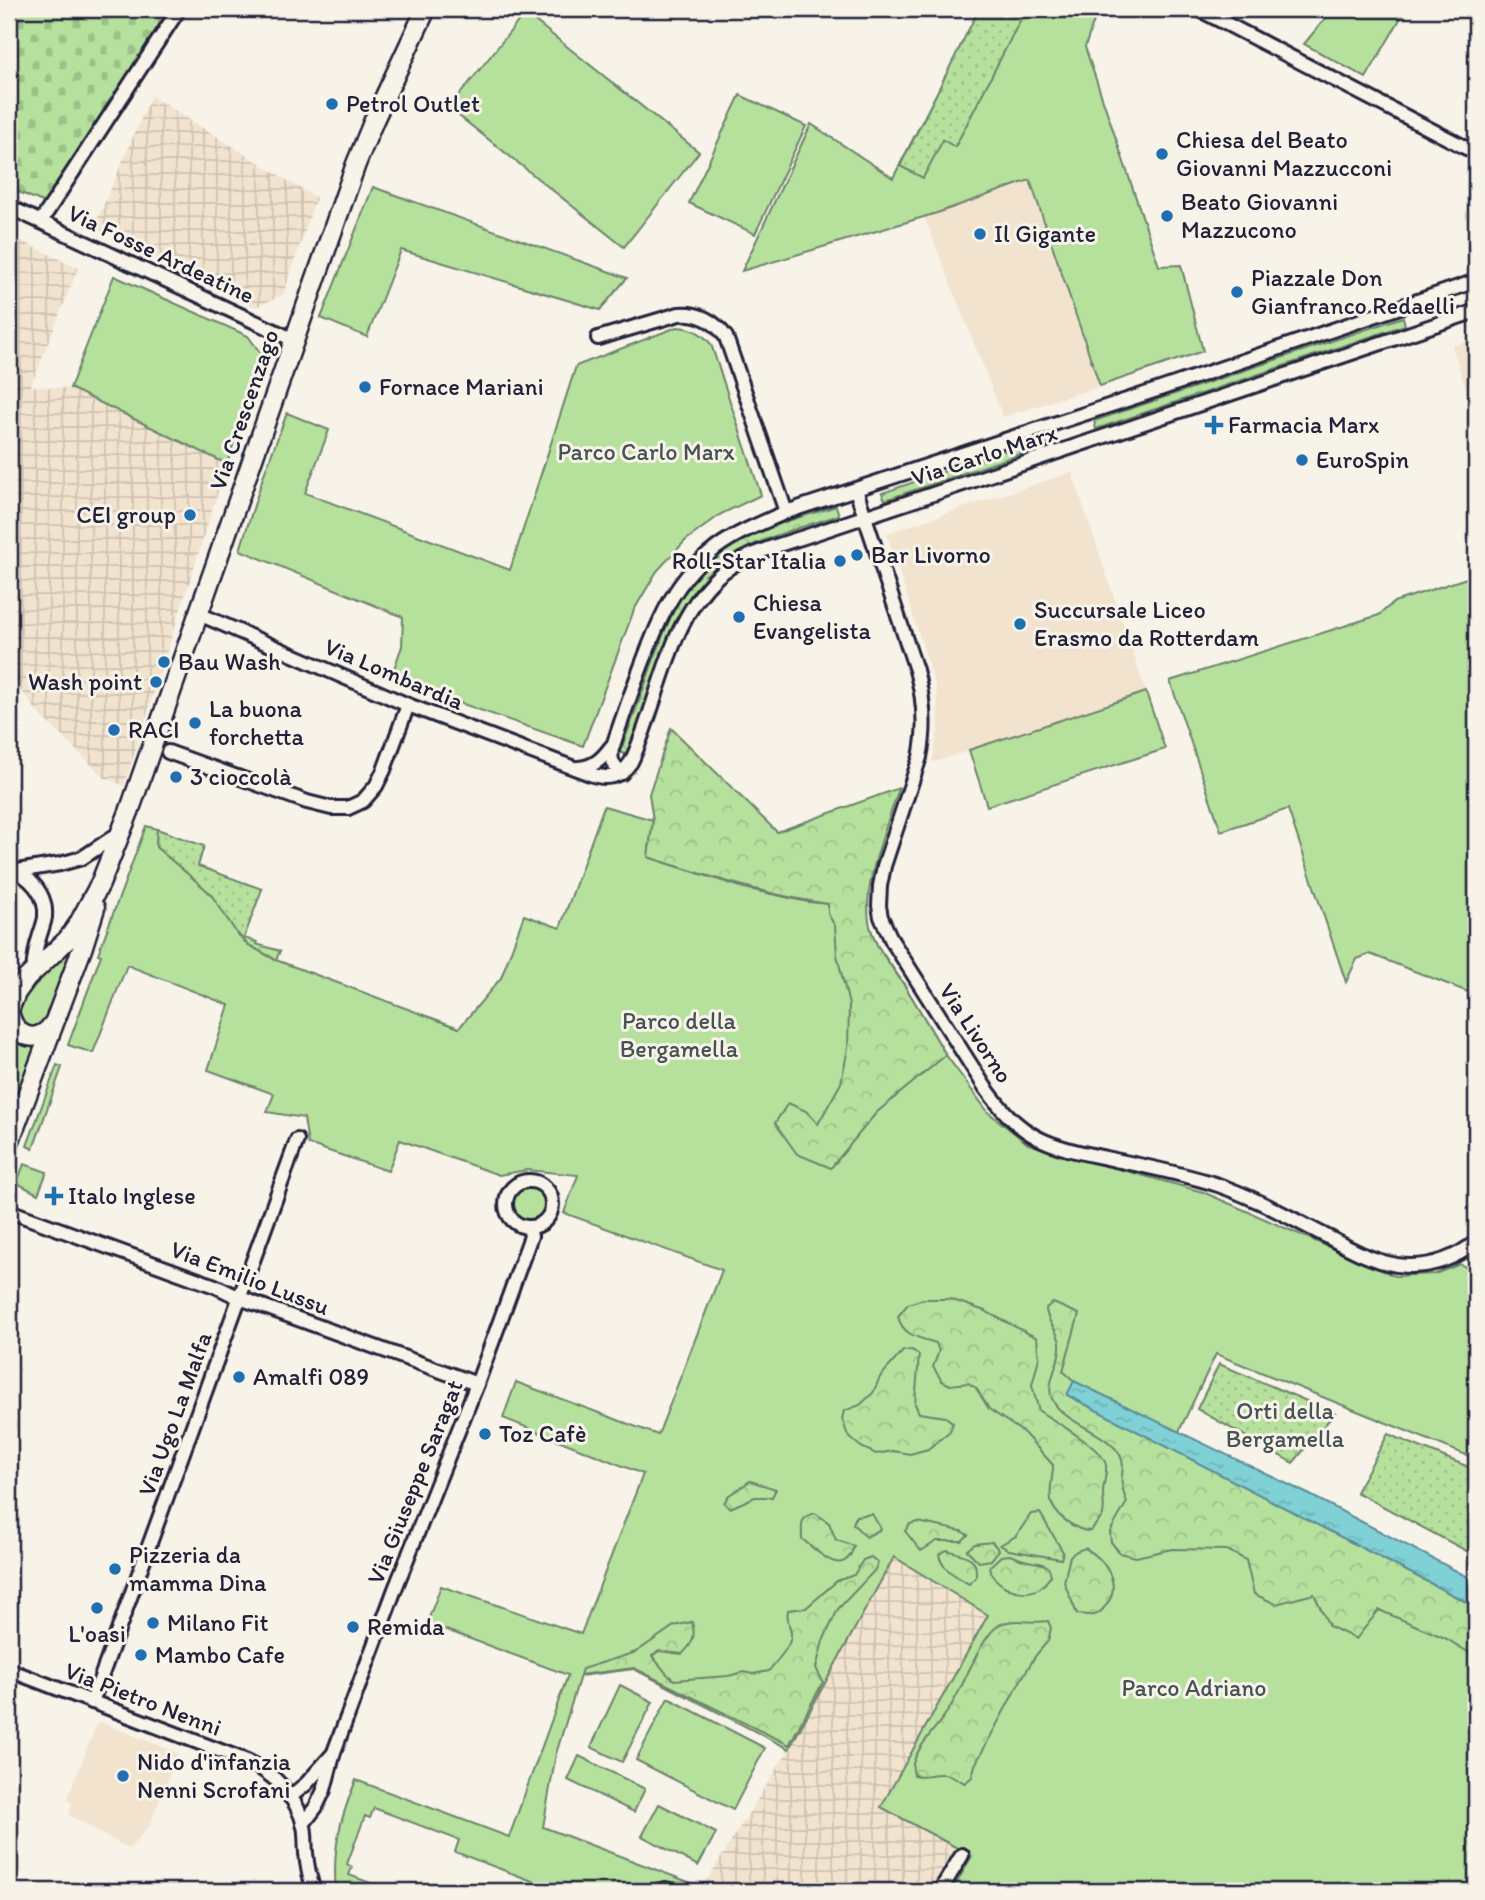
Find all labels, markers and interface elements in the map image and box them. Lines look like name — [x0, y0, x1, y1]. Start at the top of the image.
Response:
place label: Petrol Outlet — [346, 89, 480, 118]
marker: Petrol Outlet — [324, 96, 340, 112]
place label: Chiesa del Beato Giovanni Mazzucconi — [1176, 125, 1392, 182]
marker: Chiesa del Beato Giovanni Mazzucconi — [1154, 146, 1170, 162]
place label: Beato Giovanni Mazzucono — [1181, 187, 1338, 244]
street label: Via Fosse Ardeatine — [63, 198, 259, 309]
marker: Beato Giovanni Mazzucono — [1159, 208, 1175, 224]
place label: Il Gigante — [994, 219, 1096, 248]
marker: Il Gigante — [972, 226, 988, 242]
place label: Piazzale Don Gianfranco Redaelli — [1251, 263, 1455, 320]
marker: Piazzale Don Gianfranco Redaelli — [1229, 284, 1245, 300]
street label: Via Crescenzago — [202, 326, 285, 494]
place label: Fornace Mariani — [379, 372, 544, 401]
marker: Fornace Mariani — [357, 379, 373, 395]
place label: Farmacia Marx — [1228, 410, 1379, 439]
street label: Via Carlo Marx — [907, 417, 1060, 492]
marker: Farmacia Marx — [1206, 417, 1222, 433]
park label: Parco Carlo Marx — [558, 437, 735, 466]
place label: EuroSpin — [1316, 445, 1410, 474]
marker: EuroSpin — [1294, 452, 1310, 468]
place label: CEI group — [76, 500, 176, 529]
marker: CEI group — [182, 507, 198, 523]
place label: Bar Livorno — [871, 540, 991, 569]
place label: Roll-Star Italia — [672, 546, 826, 575]
marker: Bar Livorno — [849, 547, 865, 563]
marker: Roll-Star Italia — [832, 553, 848, 569]
place label: Chiesa Evangelista — [753, 588, 872, 645]
place label: Succursale Liceo Erasmo da Rotterdam — [1034, 595, 1259, 652]
marker: Chiesa Evangelista — [731, 609, 747, 625]
marker: Succursale Liceo Erasmo da Rotterdam — [1012, 616, 1028, 632]
street label: Via Lombardia — [320, 631, 469, 716]
place label: Bau Wash — [178, 647, 280, 676]
marker: Bau Wash — [156, 654, 172, 670]
place label: Wash point — [28, 667, 142, 696]
marker: Wash point — [148, 674, 164, 690]
place label: La buona forchetta — [209, 694, 305, 751]
place label: RACI — [128, 715, 180, 744]
marker: La buona forchetta — [187, 715, 203, 731]
marker: RACI — [106, 722, 122, 738]
place label: 3 cioccolà — [190, 762, 292, 791]
marker: 3 cioccolà — [168, 769, 184, 785]
street label: Via Livorno — [933, 977, 1020, 1088]
park label: Parco della Bergamella — [620, 1006, 739, 1063]
place label: Italo Inglese — [68, 1181, 196, 1210]
marker: Italo Inglese — [46, 1188, 62, 1204]
street label: Via Emilio Lussu — [167, 1234, 334, 1321]
street label: Via Ugo La Malfa — [131, 1327, 218, 1500]
place label: Amalfi 089 — [253, 1362, 369, 1391]
marker: Amalfi 089 — [231, 1369, 247, 1385]
street label: Via Giuseppe Saragat — [360, 1375, 469, 1588]
park label: Orti della Bergamella — [1226, 1396, 1345, 1453]
place label: Toz Cafè — [499, 1419, 586, 1448]
marker: Toz Cafè — [477, 1426, 493, 1442]
place label: Pizzeria da mamma Dina — [129, 1540, 267, 1597]
marker: Pizzeria da mamma Dina — [107, 1561, 123, 1577]
marker: L'oasi — [89, 1600, 105, 1616]
place label: Milano Fit — [167, 1608, 268, 1637]
place label: Remida — [367, 1612, 445, 1641]
marker: Milano Fit — [145, 1615, 161, 1631]
place label: L'oasi — [68, 1619, 126, 1648]
marker: Remida — [345, 1619, 361, 1635]
place label: Mambo Cafe — [155, 1640, 285, 1669]
marker: Mambo Cafe — [133, 1647, 149, 1663]
street label: Via Pietro Nenni — [61, 1655, 226, 1742]
park label: Parco Adriano — [1121, 1673, 1267, 1702]
place label: Nido d'infanzia Nenni Scrofani — [137, 1747, 291, 1804]
marker: Nido d'infanzia Nenni Scrofani — [115, 1768, 131, 1784]

